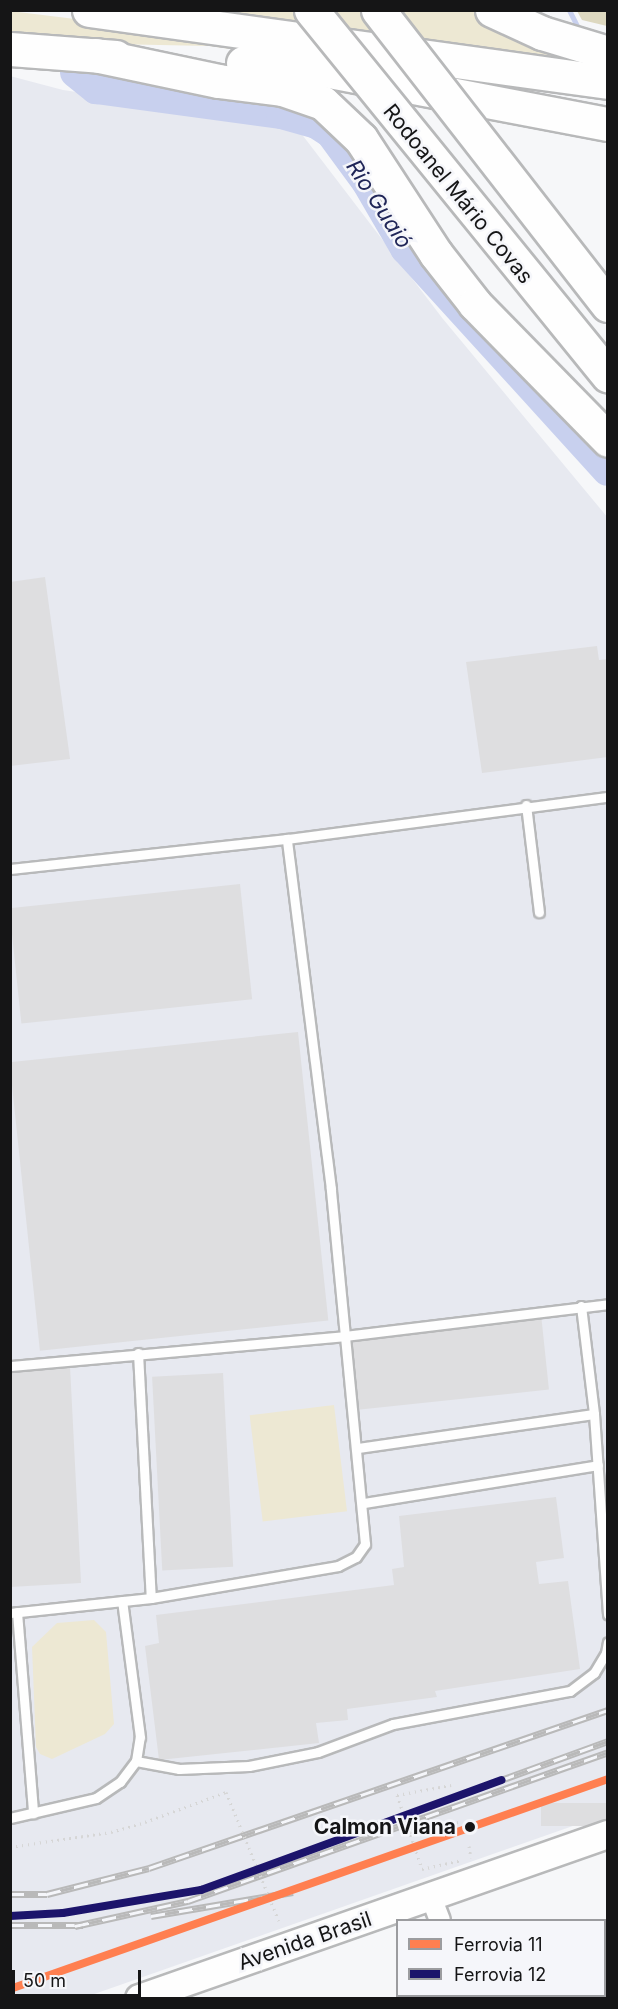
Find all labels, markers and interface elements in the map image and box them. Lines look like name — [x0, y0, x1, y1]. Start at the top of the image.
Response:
street label: Rodoanel Mário Covas — [378, 99, 538, 289]
water label: Rio Guaió — [341, 155, 417, 253]
place label: Calmon Viana — [314, 1814, 456, 1840]
marker: Calmon Viana — [461, 1818, 479, 1836]
street label: Avenida Brasil — [235, 1906, 375, 1976]
legend — [396, 1919, 606, 1997]
text: Ferrovia 11 — [454, 1934, 543, 1955]
scale bar — [15, 1958, 144, 1996]
text: Ferrovia 12 — [454, 1964, 546, 1985]
text: 50 m — [23, 1970, 66, 1991]

